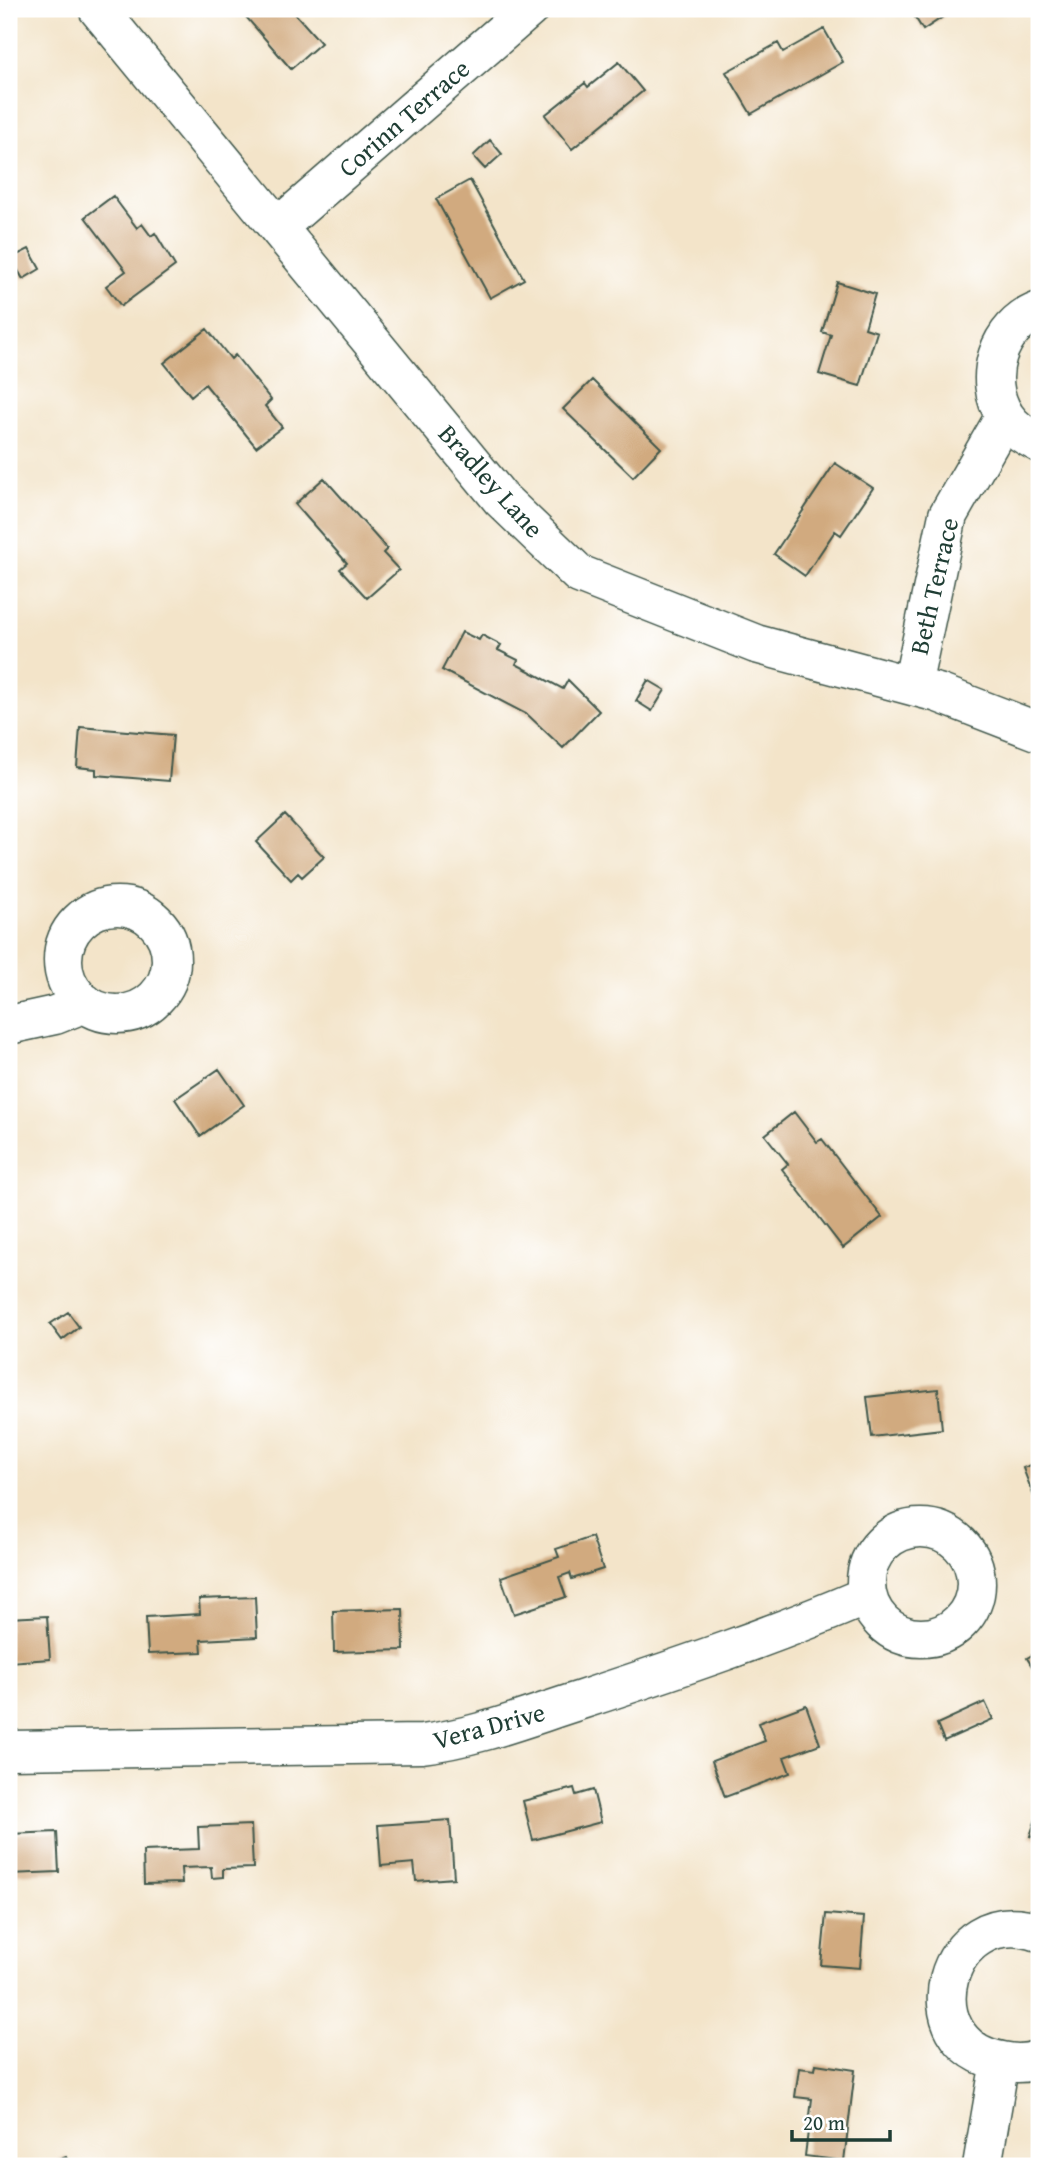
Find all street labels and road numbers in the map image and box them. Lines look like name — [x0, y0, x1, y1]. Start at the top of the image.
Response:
street label: Corinn Terrace — [329, 49, 478, 186]
street label: Bradley Lane — [430, 415, 553, 546]
street label: Beth Terrace — [899, 514, 968, 658]
street label: Vera Drive — [429, 1692, 549, 1759]

